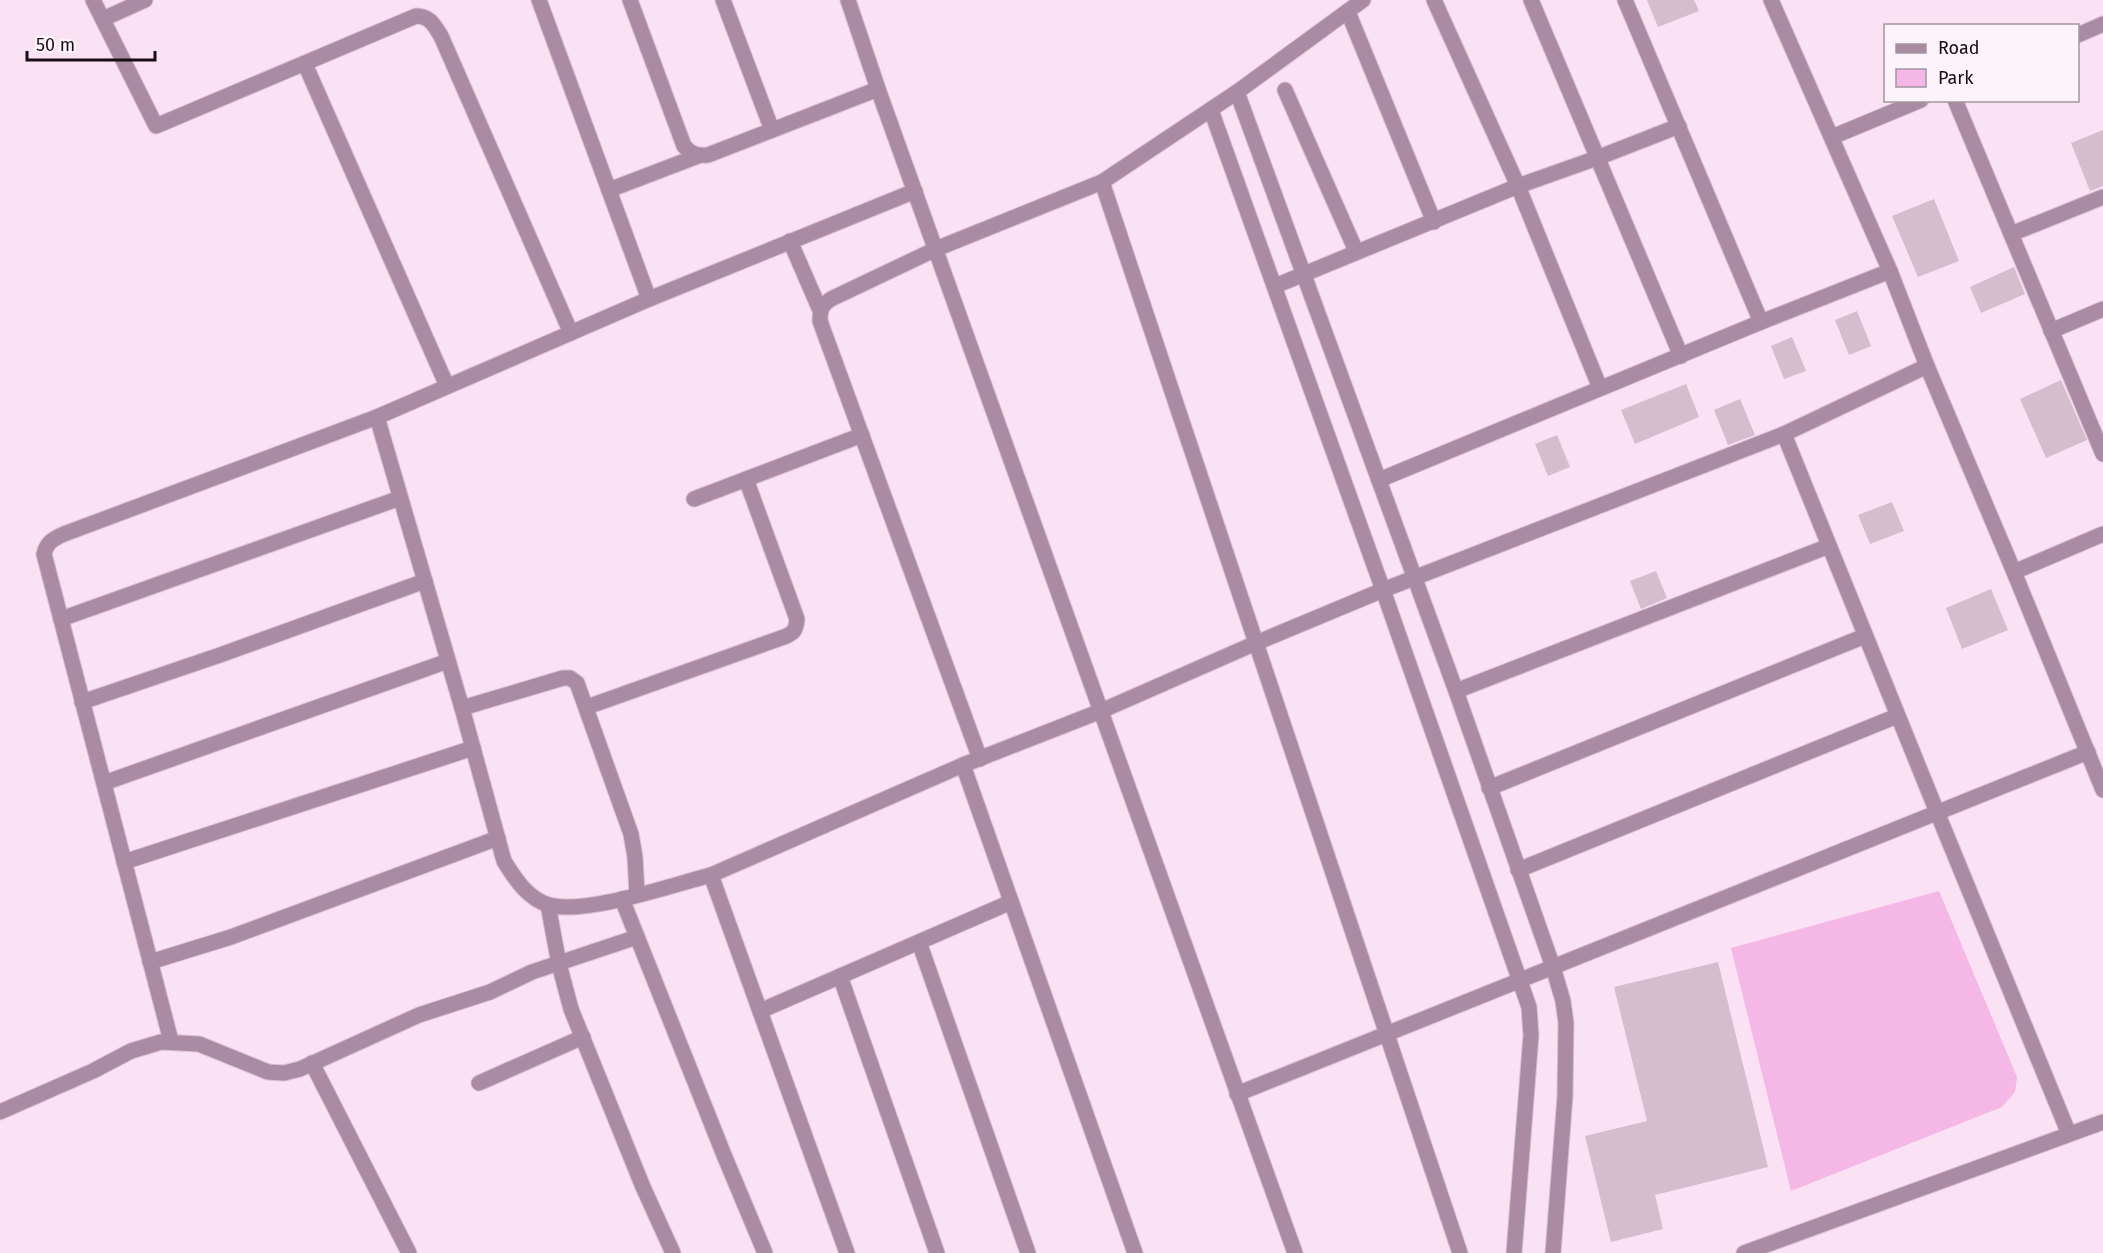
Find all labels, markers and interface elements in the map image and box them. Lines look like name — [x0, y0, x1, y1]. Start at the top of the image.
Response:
scale bar — [27, 24, 154, 62]
legend — [1884, 24, 2079, 102]
text: 50 m — [36, 34, 75, 56]
text: Road — [1938, 37, 1980, 59]
text: Park — [1938, 67, 1974, 89]

